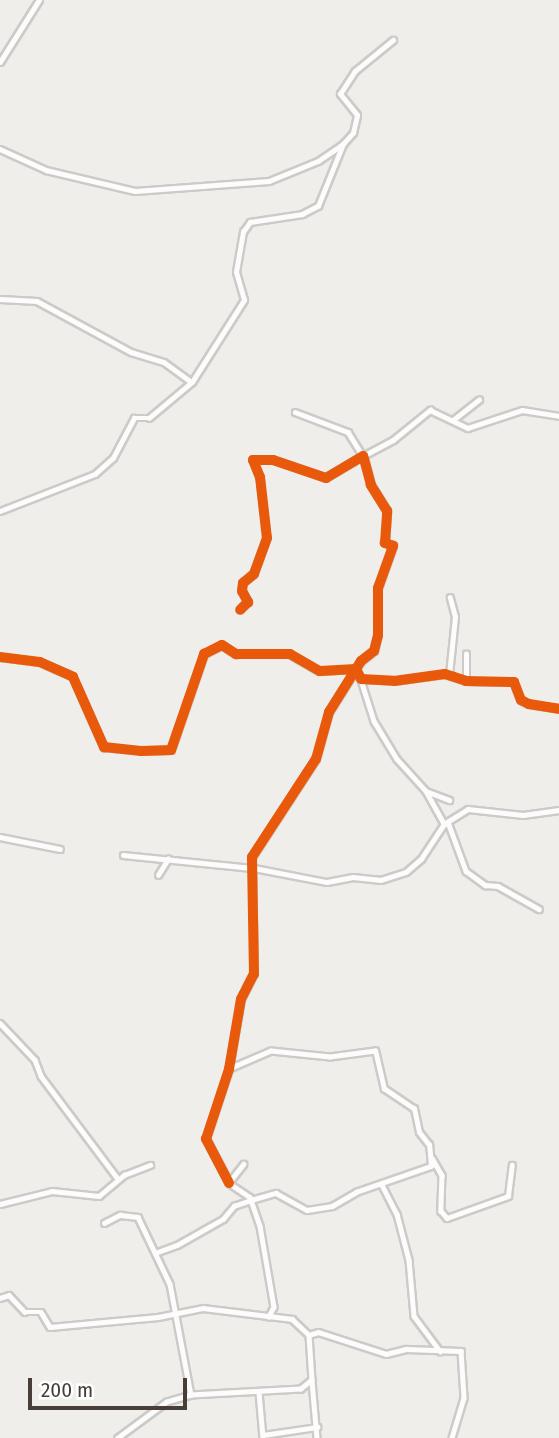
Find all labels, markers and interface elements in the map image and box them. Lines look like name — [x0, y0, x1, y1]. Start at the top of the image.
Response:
scale bar — [32, 1364, 191, 1408]
text: 200 m — [41, 1377, 93, 1403]

